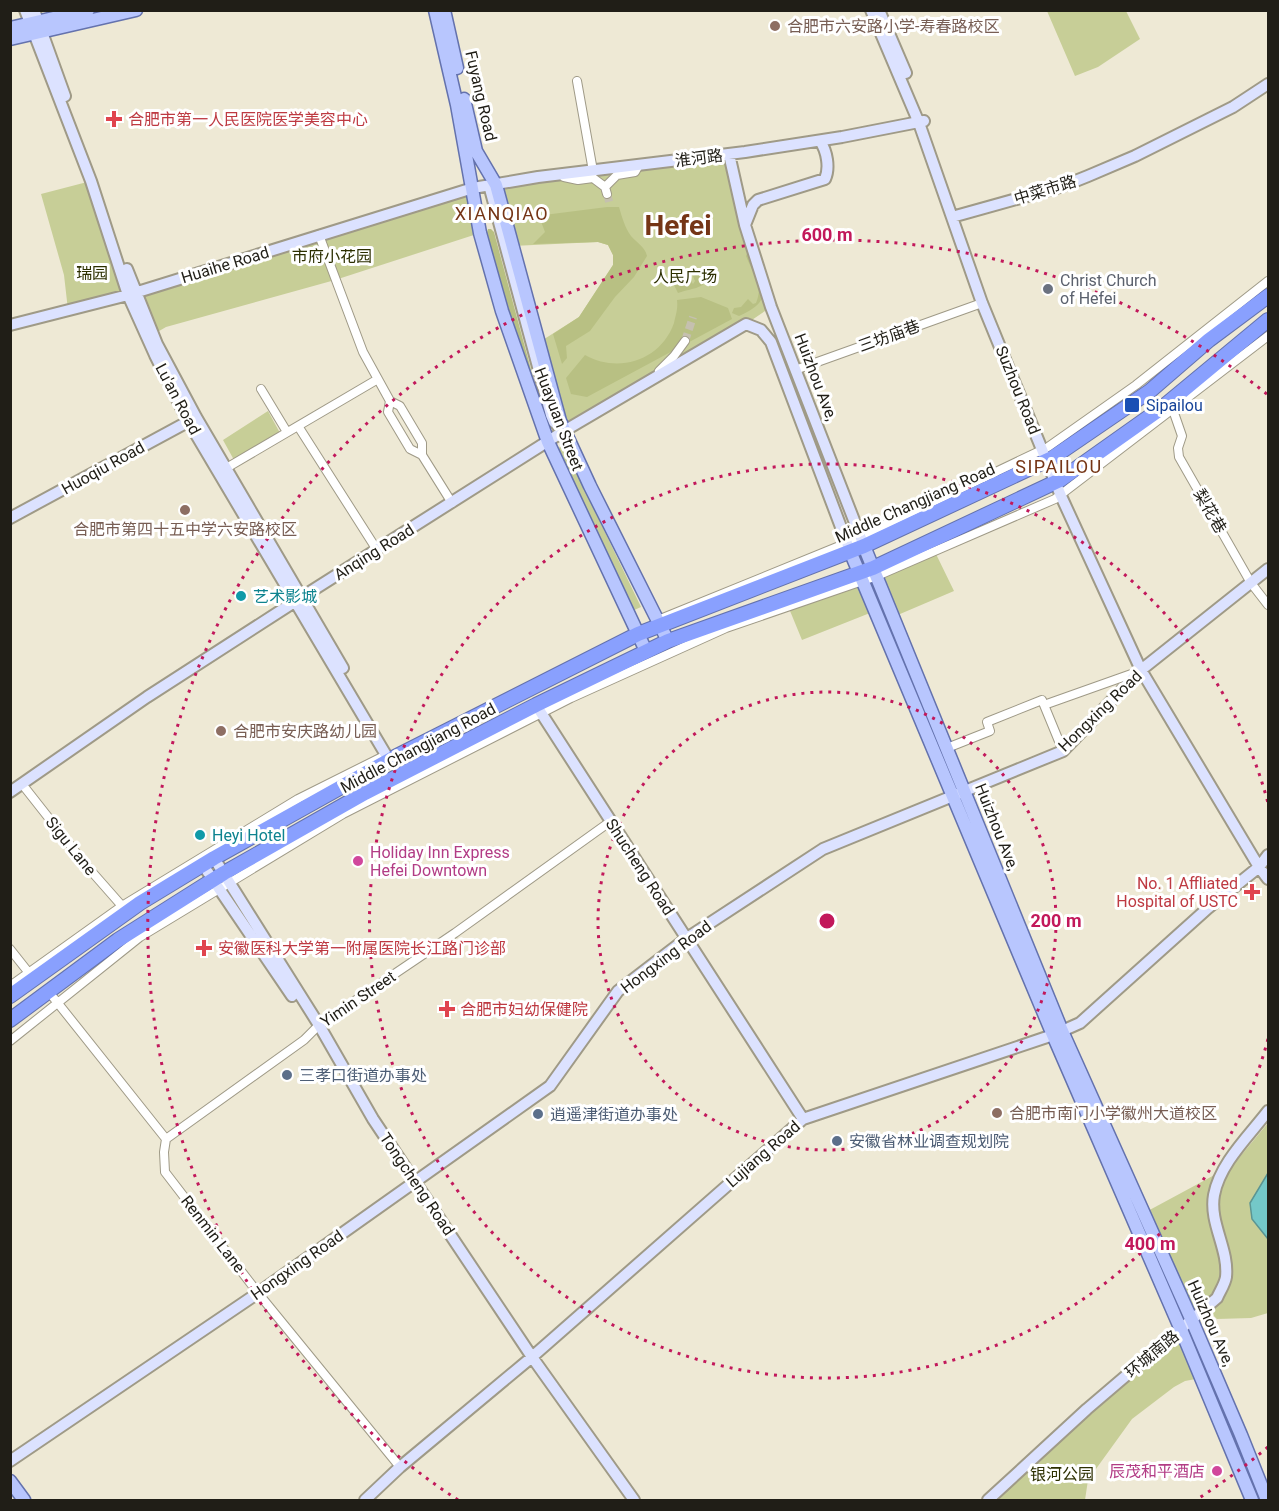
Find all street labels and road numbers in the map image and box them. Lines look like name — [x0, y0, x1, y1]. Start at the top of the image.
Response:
street label: Fuyang Road — [461, 49, 501, 143]
street label: 淮河路 — [674, 146, 724, 170]
street label: 中菜市路 — [1012, 172, 1078, 208]
street label: Huaihe Road — [179, 243, 271, 287]
street label: 三坊庙巷 — [856, 316, 922, 356]
street label: Huizhou Ave, — [791, 331, 841, 423]
street label: Suzhou Road — [992, 343, 1044, 437]
street label: Lu'an Road — [151, 360, 205, 438]
street label: Huayuan Street — [531, 365, 587, 473]
street label: Huoqiu Road — [58, 437, 148, 499]
street label: Middle Changjiang Road — [832, 459, 998, 547]
street label: 梨花巷 — [1190, 485, 1230, 537]
street label: Anqing Road — [330, 520, 418, 584]
street label: Hongxing Road — [1054, 666, 1146, 756]
street label: Middle Changjiang Road — [337, 699, 499, 797]
street label: Huizhou Ave, — [971, 781, 1023, 873]
street label: Sigu Lane — [42, 813, 100, 879]
street label: Shucheng Road — [602, 815, 678, 919]
street label: Hongxing Road — [617, 917, 715, 997]
street label: Yimin Street — [317, 967, 399, 1031]
street label: Lujiang Road — [722, 1117, 804, 1191]
street label: Tongcheng Road — [376, 1129, 458, 1239]
street label: Renmin Lane — [177, 1192, 249, 1276]
street label: Hongxing Road — [247, 1226, 347, 1304]
street label: Huizhou Ave, — [1184, 1277, 1238, 1369]
street label: 环城南路 — [1121, 1326, 1183, 1382]

